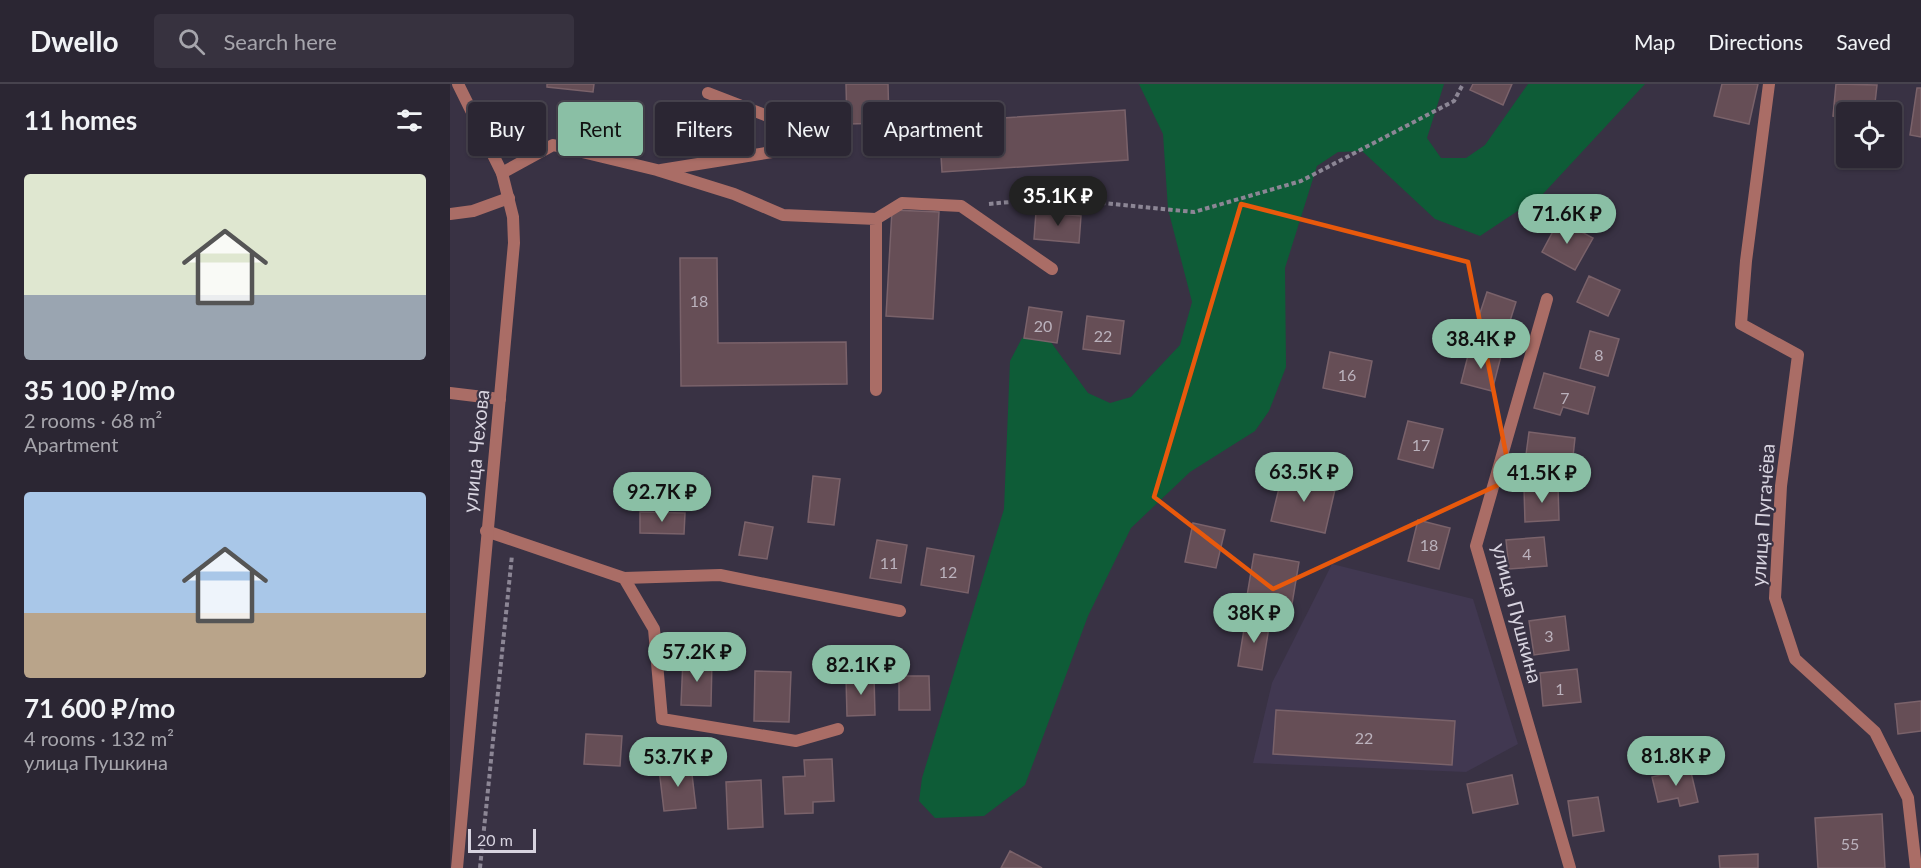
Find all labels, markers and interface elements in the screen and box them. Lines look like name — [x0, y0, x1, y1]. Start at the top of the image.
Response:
search box — [154, 14, 574, 68]
text: Dwello — [30, 24, 118, 58]
icon: search — [175, 25, 208, 58]
text: Search here — [223, 28, 337, 55]
text: Map — [1634, 29, 1675, 54]
text: Directions — [1708, 29, 1803, 54]
text: Saved — [1836, 29, 1891, 54]
chip: Buy — [468, 102, 546, 156]
chip: Rent — [558, 102, 643, 156]
chip: Filters — [655, 102, 754, 156]
chip: New — [766, 102, 851, 156]
chip: Apartment — [863, 102, 1004, 156]
map controls — [1836, 102, 1902, 168]
button: locate — [1836, 102, 1902, 168]
text: 11 homes — [24, 104, 137, 136]
icon: filters — [393, 104, 426, 137]
pin: 35.1K ₽ — [1003, 176, 1113, 227]
text: 35.1K ₽ — [1023, 183, 1093, 207]
pin: 71.6K ₽ — [1512, 194, 1622, 245]
text: 71.6K ₽ — [1532, 201, 1602, 225]
icon: home — [171, 213, 279, 321]
house number: 18 — [690, 291, 708, 310]
house number: 20 — [1034, 316, 1052, 335]
pin: 38.4K ₽ — [1426, 319, 1536, 370]
house number: 22 — [1094, 326, 1112, 345]
text: 38.4K ₽ — [1446, 326, 1516, 350]
house number: 8 — [1594, 345, 1604, 364]
house number: 16 — [1338, 365, 1356, 384]
text: 35 100 ₽/mo — [24, 374, 175, 406]
street label: улица Чехова — [457, 388, 493, 514]
house number: 7 — [1560, 388, 1570, 407]
text: 2 rooms · 68 m² — [24, 408, 162, 432]
text: Apartment — [24, 432, 118, 456]
house number: 17 — [1412, 435, 1430, 454]
street label: улица Пугачёва — [1745, 443, 1779, 587]
pin: 63.5K ₽ — [1249, 452, 1359, 503]
pin: 41.5K ₽ — [1487, 453, 1597, 504]
text: 63.5K ₽ — [1269, 459, 1339, 483]
text: 41.5K ₽ — [1507, 460, 1577, 484]
pin: 92.7K ₽ — [607, 472, 717, 523]
text: 92.7K ₽ — [627, 479, 697, 503]
icon: home — [171, 531, 279, 639]
house number: 18 — [1420, 535, 1438, 554]
street label: улица Пушкина — [1488, 540, 1548, 686]
house number: 4 — [1522, 544, 1532, 563]
house number: 11 — [880, 553, 898, 572]
house number: 12 — [939, 562, 957, 581]
pin: 38K ₽ — [1212, 593, 1296, 644]
text: 38K ₽ — [1227, 600, 1281, 624]
house number: 3 — [1544, 626, 1554, 645]
pin: 57.2K ₽ — [642, 632, 752, 683]
text: 57.2K ₽ — [662, 639, 732, 663]
pin: 82.1K ₽ — [806, 645, 916, 696]
text: 82.1K ₽ — [826, 652, 896, 676]
house number: 1 — [1555, 679, 1565, 698]
text: 71 600 ₽/mo — [24, 692, 175, 724]
text: 4 rooms · 132 m² — [24, 726, 174, 750]
house number: 22 — [1355, 728, 1373, 747]
pin: 81.8K ₽ — [1621, 736, 1731, 787]
pin: 53.7K ₽ — [623, 737, 733, 788]
text: 81.8K ₽ — [1641, 743, 1711, 767]
text: 53.7K ₽ — [643, 744, 713, 768]
text: улица Пушкина — [24, 750, 168, 774]
scale bar — [468, 826, 536, 854]
text: 20 m — [477, 830, 513, 849]
house number: 55 — [1841, 834, 1859, 853]

